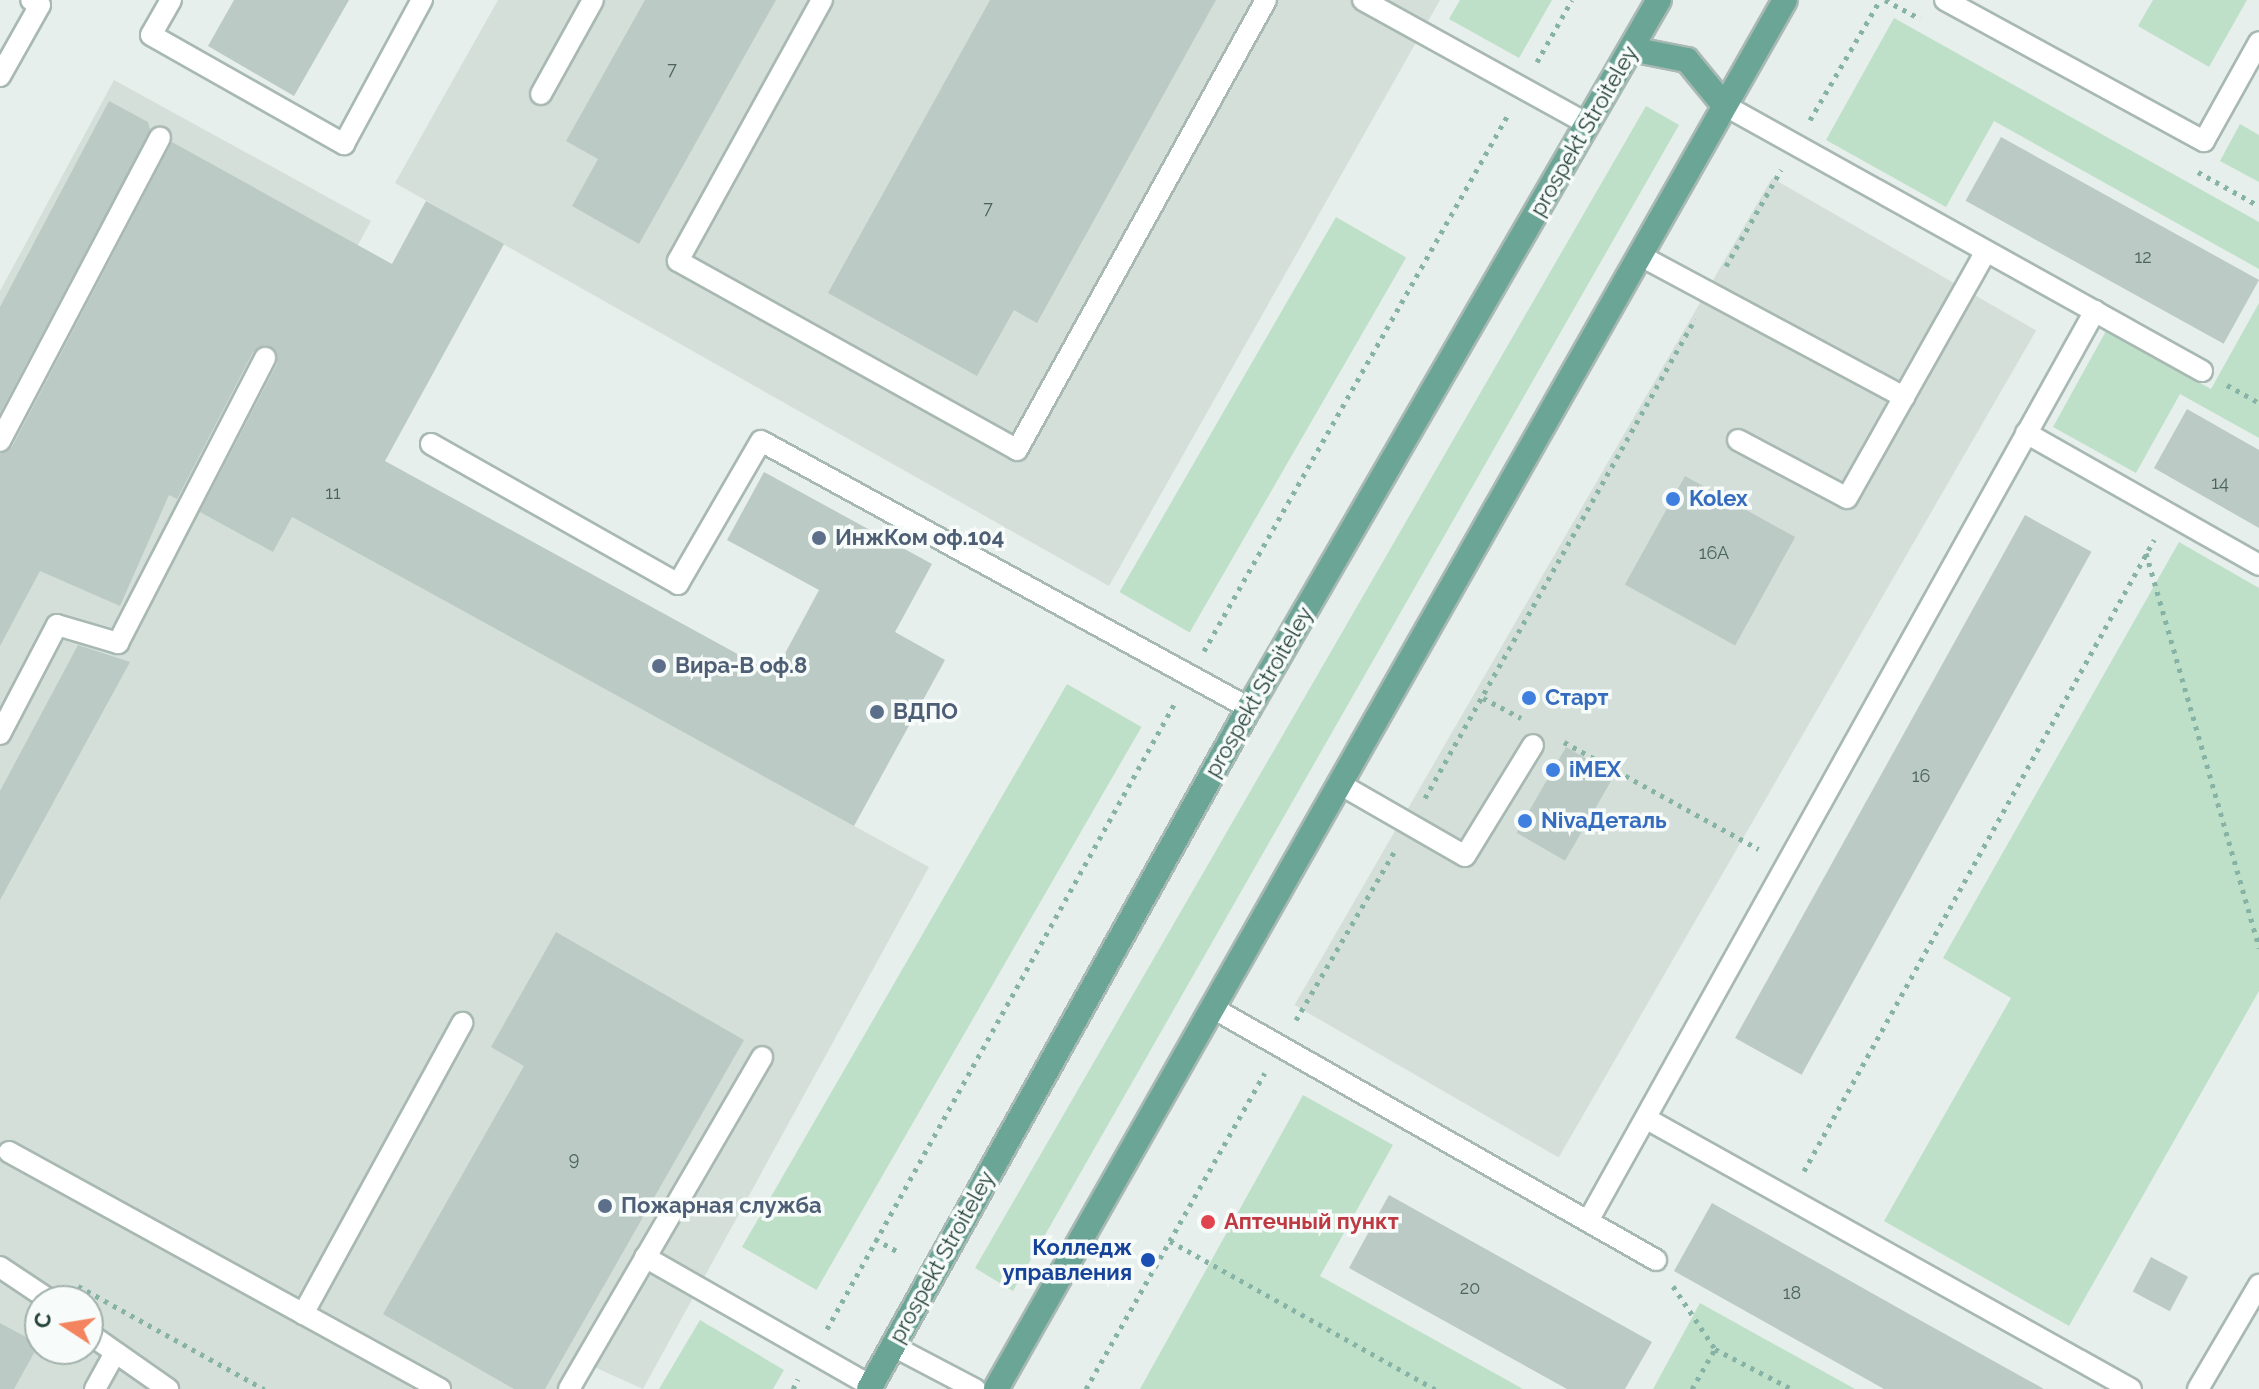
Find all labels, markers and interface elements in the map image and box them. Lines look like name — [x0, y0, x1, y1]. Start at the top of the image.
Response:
street label: prospekt Stroiteley — [1525, 41, 1643, 221]
house number: 7 — [667, 58, 677, 80]
house number: 7 — [983, 197, 993, 219]
house number: 12 — [2134, 246, 2152, 268]
house number: 14 — [2211, 472, 2229, 494]
house number: 11 — [325, 482, 341, 504]
place label: Kolex — [1689, 486, 1748, 512]
marker: Kolex — [1664, 490, 1682, 508]
place label: ИнжКом оф.104 — [835, 525, 1004, 551]
marker: ИнжКом оф.104 — [810, 529, 828, 547]
house number: 16А — [1699, 542, 1729, 564]
street label: prospekt Stroiteley — [1200, 602, 1318, 782]
place label: Вира-В оф.8 — [675, 653, 807, 679]
marker: Вира-В оф.8 — [650, 657, 668, 675]
place label: Старт — [1545, 685, 1608, 711]
marker: Старт — [1520, 689, 1538, 707]
place label: ВДПО — [893, 699, 958, 725]
marker: ВДПО — [868, 703, 886, 721]
place label: iMEX — [1569, 757, 1621, 783]
marker: iMEX — [1544, 761, 1562, 779]
house number: 16 — [1912, 765, 1930, 787]
place label: NivaДеталь — [1541, 808, 1667, 834]
marker: NivaДеталь — [1516, 812, 1534, 830]
house number: 9 — [569, 1148, 579, 1170]
street label: prospekt Stroiteley — [884, 1167, 1000, 1347]
place label: Пожарная служба — [621, 1193, 822, 1219]
marker: Пожарная служба — [596, 1197, 614, 1215]
place label: Аптечный пункт — [1224, 1209, 1399, 1235]
marker: Аптечный пункт — [1199, 1213, 1217, 1231]
place label: Колледж управления — [1002, 1234, 1132, 1286]
marker: Колледж управления — [1139, 1251, 1157, 1269]
house number: 20 — [1460, 1277, 1480, 1299]
house number: 18 — [1783, 1282, 1801, 1304]
north arrow — [24, 1285, 104, 1365]
text: С — [28, 1310, 57, 1331]

